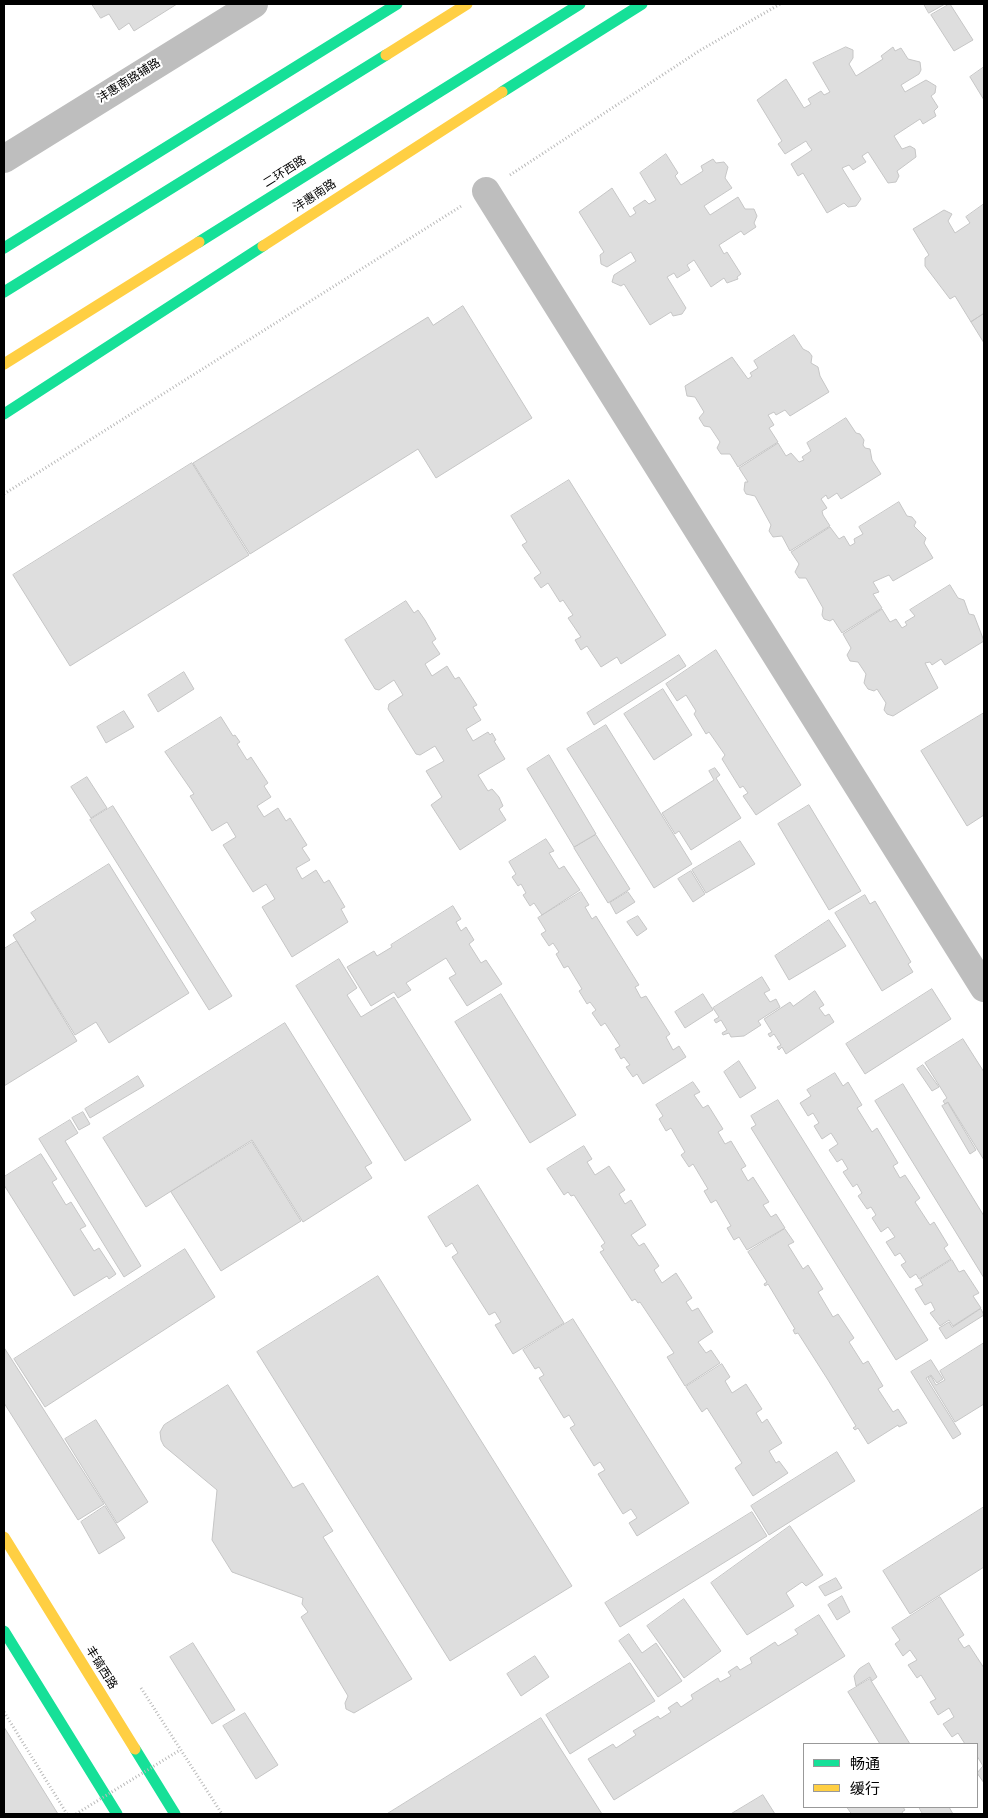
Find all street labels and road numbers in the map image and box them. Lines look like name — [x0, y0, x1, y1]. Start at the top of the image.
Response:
street label: 沣惠南路辅路 — [95, 56, 163, 106]
street label: 二环西路 — [261, 153, 309, 191]
street label: 沣惠南路 — [291, 177, 339, 215]
street label: 丰镐西路 — [82, 1644, 120, 1692]

